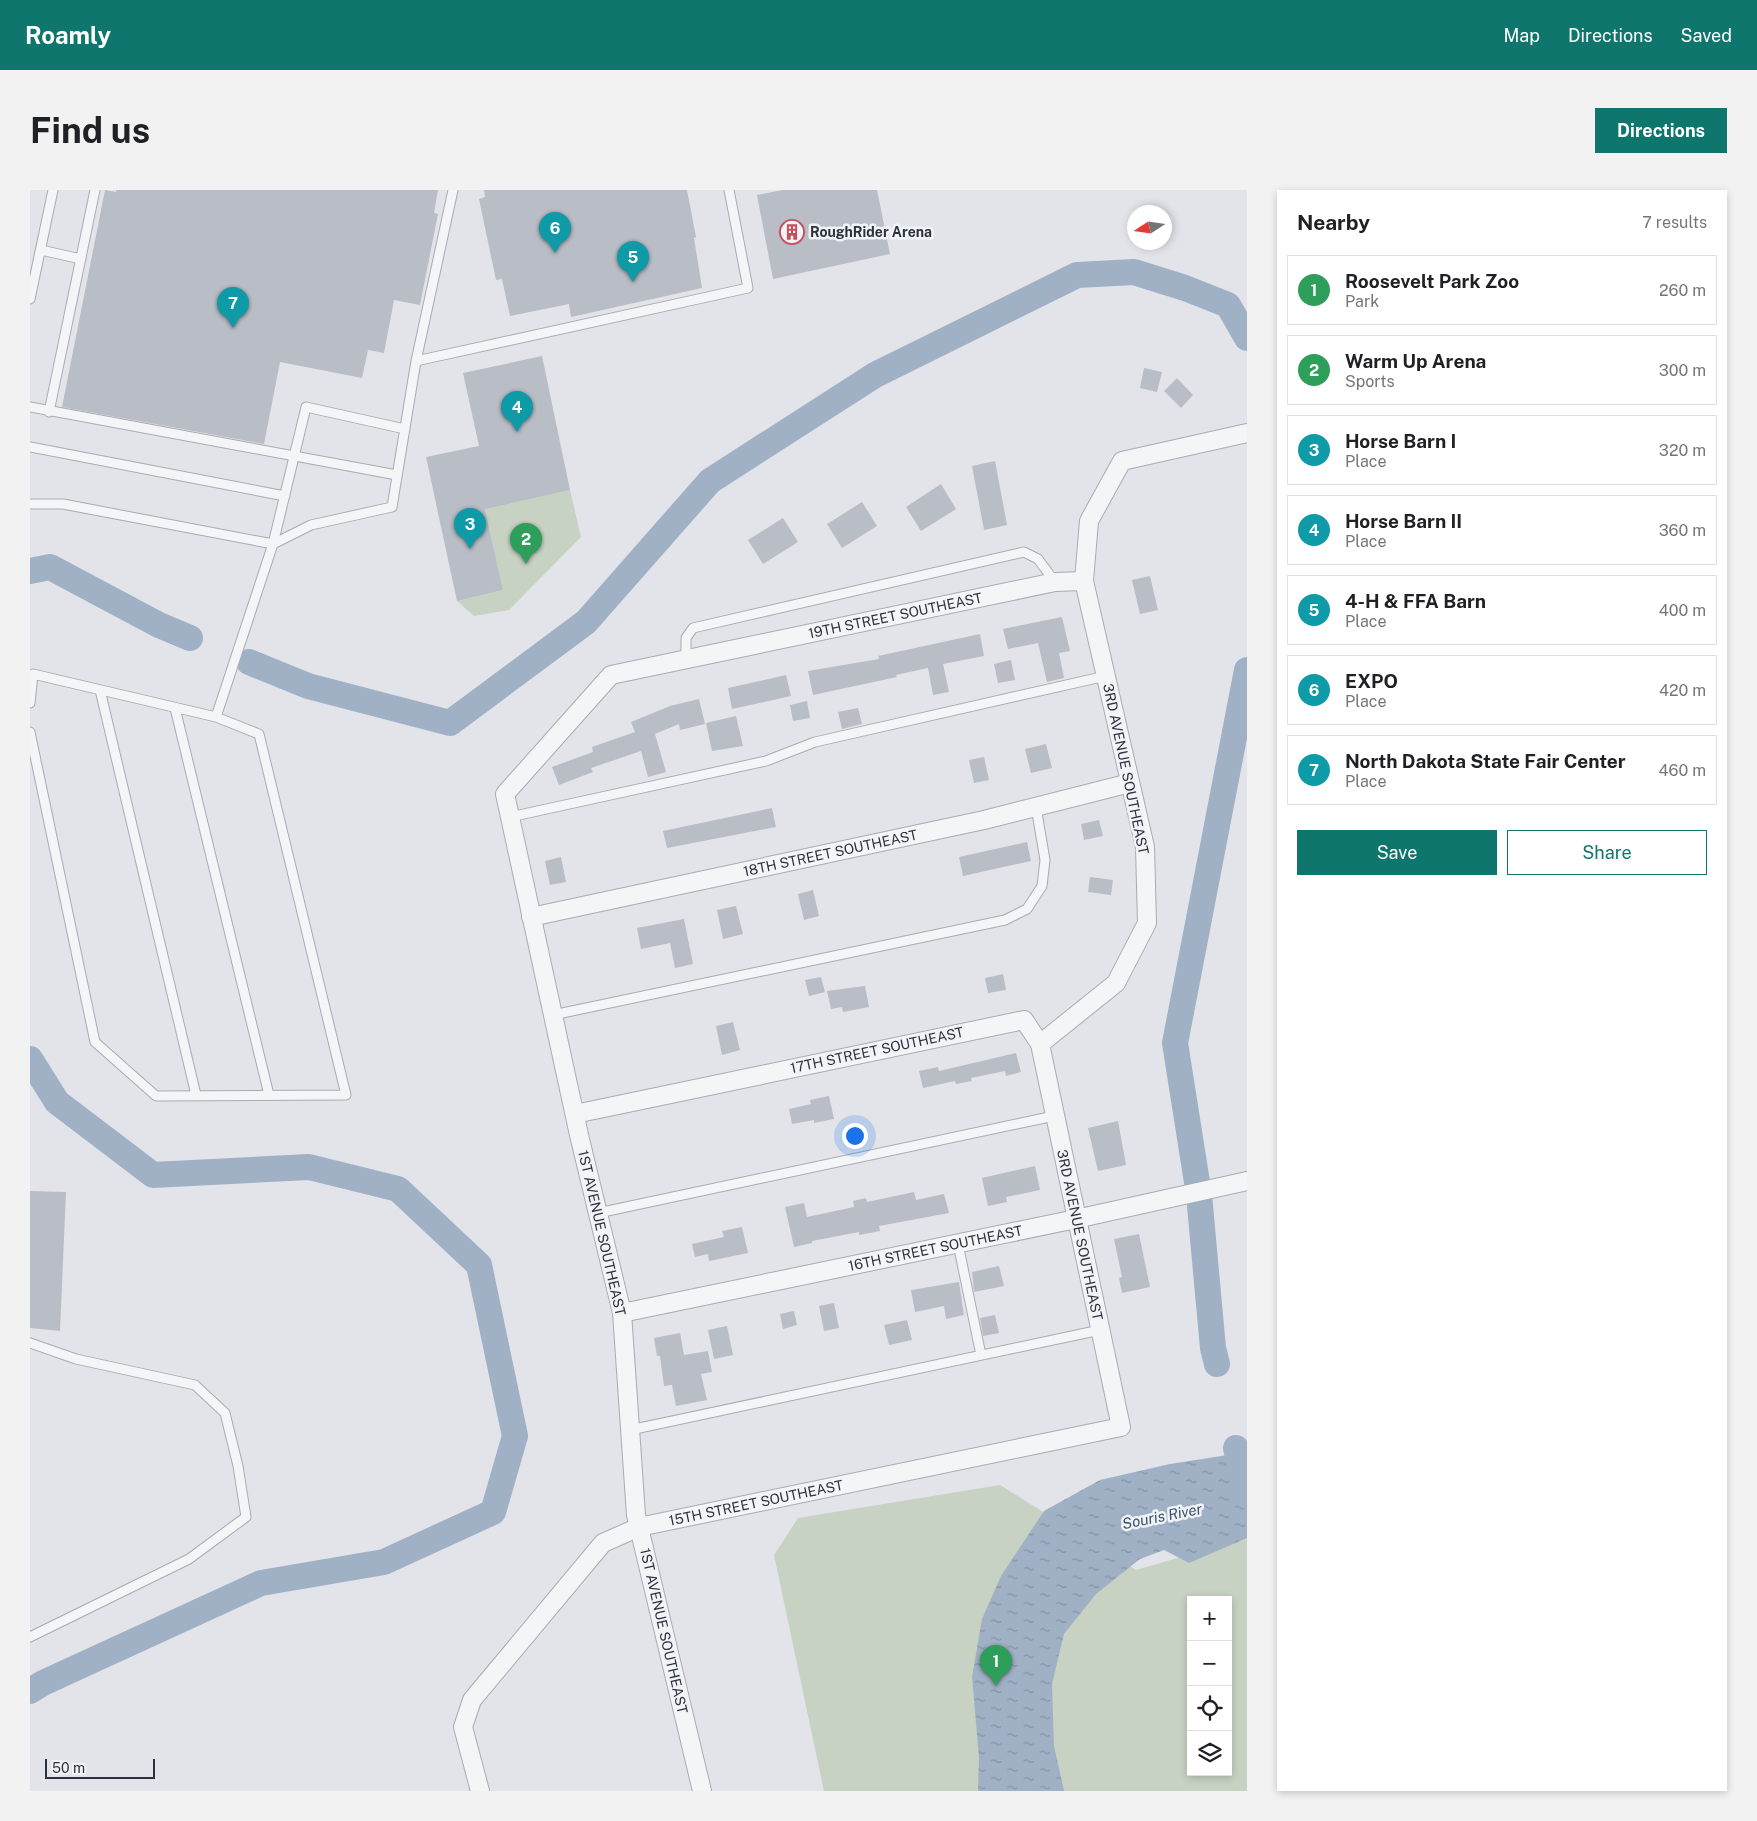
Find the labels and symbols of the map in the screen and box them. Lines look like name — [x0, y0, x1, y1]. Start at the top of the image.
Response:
north arrow — [1127, 205, 1172, 250]
pin: 6 — [539, 212, 571, 253]
building icon: RoughRider Arena — [779, 219, 805, 245]
place label: RoughRider Arena — [810, 224, 932, 240]
pin: 5 — [617, 241, 649, 282]
pin: 7 — [217, 287, 249, 328]
pin: 4 — [501, 391, 533, 432]
pin: 3 — [454, 508, 486, 549]
pin: 2 — [510, 523, 542, 564]
street label: 19TH STREET SOUTHEAST — [807, 589, 984, 641]
street label: 3RD AVENUE SOUTHEAST — [1100, 682, 1152, 856]
street label: 18TH STREET SOUTHEAST — [742, 827, 919, 879]
street label: 17TH STREET SOUTHEAST — [789, 1024, 965, 1076]
your location — [842, 1123, 868, 1149]
street label: 3RD AVENUE SOUTHEAST — [1054, 1148, 1106, 1322]
street label: 1ST AVENUE SOUTHEAST — [575, 1149, 629, 1317]
street label: 16TH STREET SOUTHEAST — [847, 1222, 1024, 1274]
street label: 15TH STREET SOUTHEAST — [667, 1477, 844, 1529]
water label: Souris River — [1121, 1500, 1204, 1532]
street label: 1ST AVENUE SOUTHEAST — [637, 1547, 691, 1715]
pin: 1 — [980, 1645, 1012, 1686]
scale bar — [45, 1756, 155, 1779]

